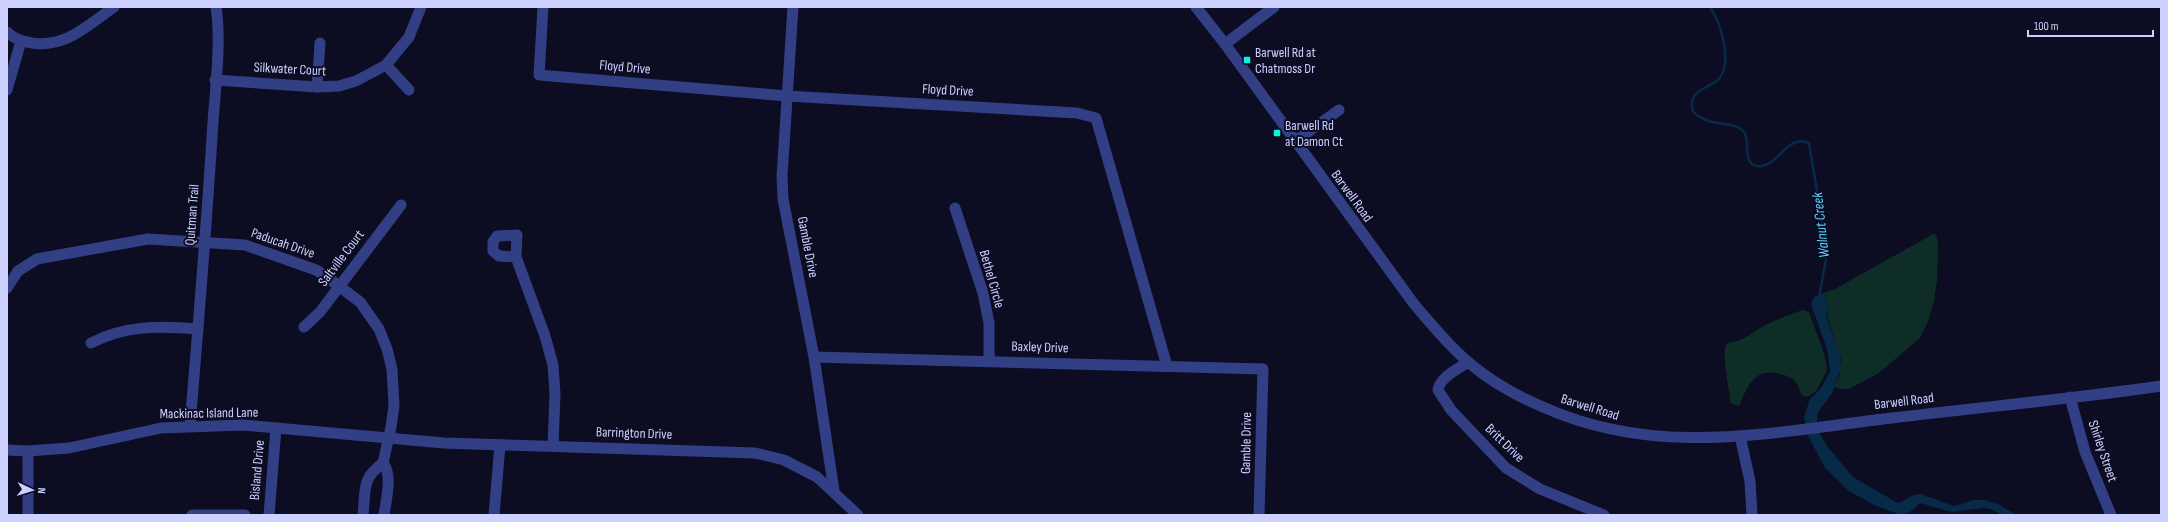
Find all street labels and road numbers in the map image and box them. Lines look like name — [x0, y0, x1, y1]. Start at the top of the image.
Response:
street label: Floyd Drive — [599, 56, 651, 78]
street label: Silkwater Court — [253, 59, 327, 79]
street label: Floyd Drive — [922, 80, 974, 100]
street label: Barwell Road — [1327, 167, 1377, 225]
street label: Quitman Trail — [181, 184, 203, 246]
street label: Gamble Drive — [794, 215, 822, 279]
street label: Paducah Drive — [249, 224, 317, 262]
street label: Saltville Court — [314, 226, 368, 290]
street label: Bethel Circle — [976, 248, 1008, 310]
street label: Baxley Drive — [1011, 338, 1069, 356]
street label: Barwell Road — [1873, 389, 1935, 413]
street label: Barwell Road — [1559, 390, 1621, 424]
street label: Mackinac Island Lane — [160, 404, 258, 422]
street label: Gamble Drive — [1237, 412, 1255, 474]
street label: Shirley Street — [2085, 418, 2121, 484]
street label: Britt Drive — [1482, 420, 1528, 466]
street label: Barrington Drive — [595, 423, 673, 443]
street label: Bisland Drive — [246, 439, 268, 501]

